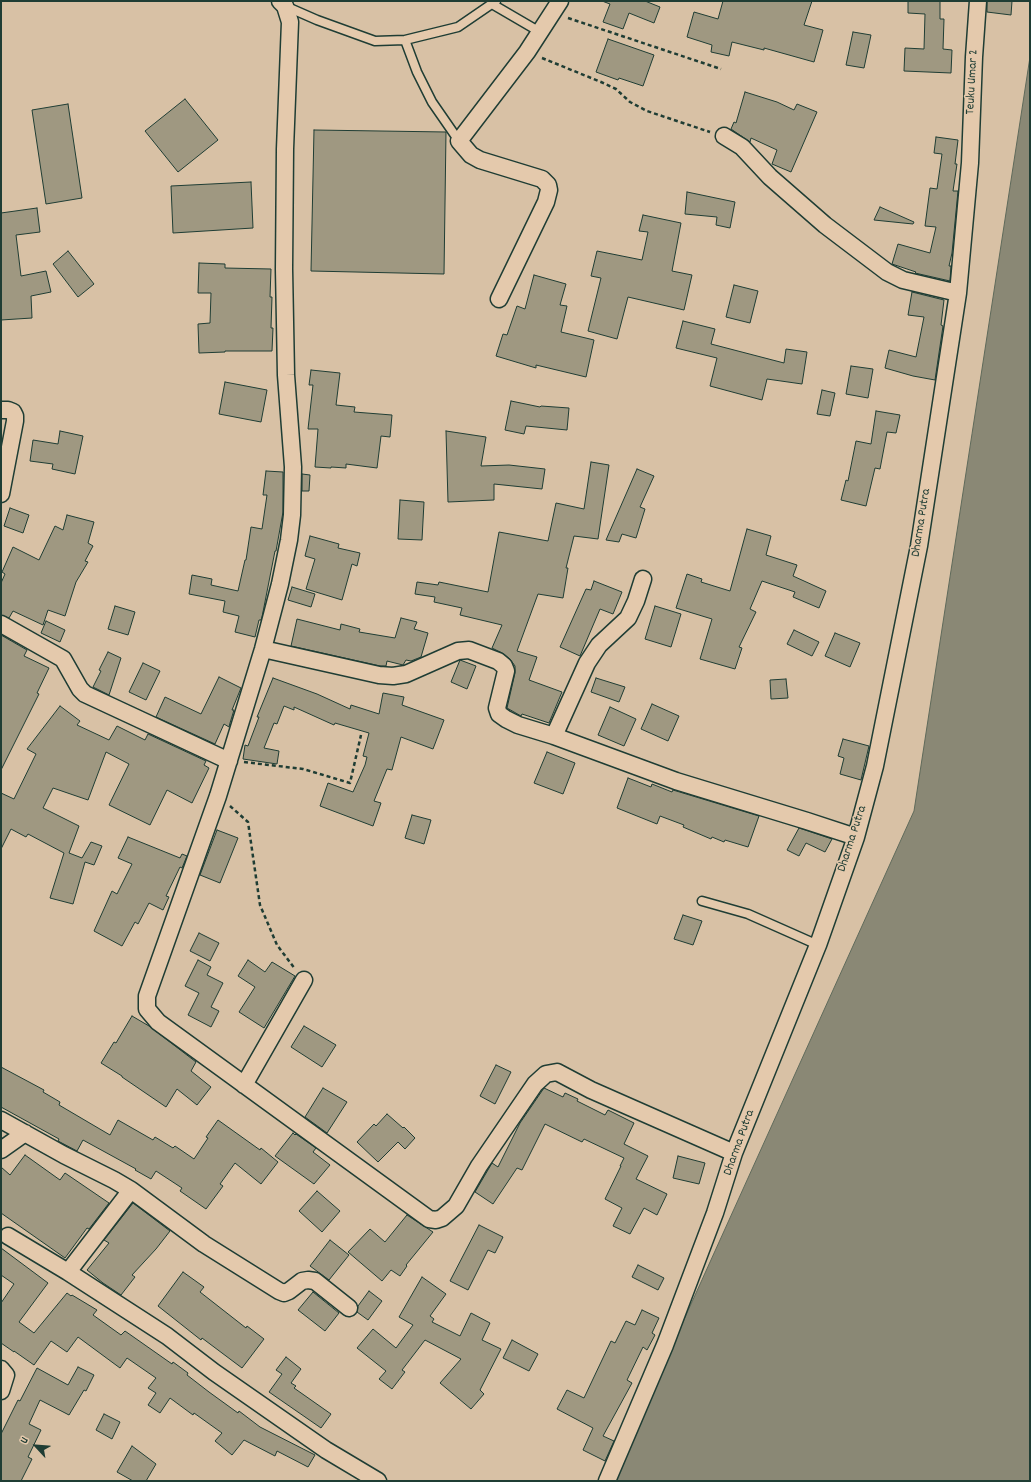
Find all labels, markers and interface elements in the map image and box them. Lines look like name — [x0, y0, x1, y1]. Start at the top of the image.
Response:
street label: Teuku Umar 2 — [964, 49, 982, 115]
street label: Dharma Putra — [909, 488, 935, 558]
street label: Dharma Putra — [835, 804, 871, 874]
street label: Dharma Putra — [721, 1108, 759, 1178]
north arrow — [16, 1426, 56, 1466]
text: U — [17, 1435, 34, 1447]

